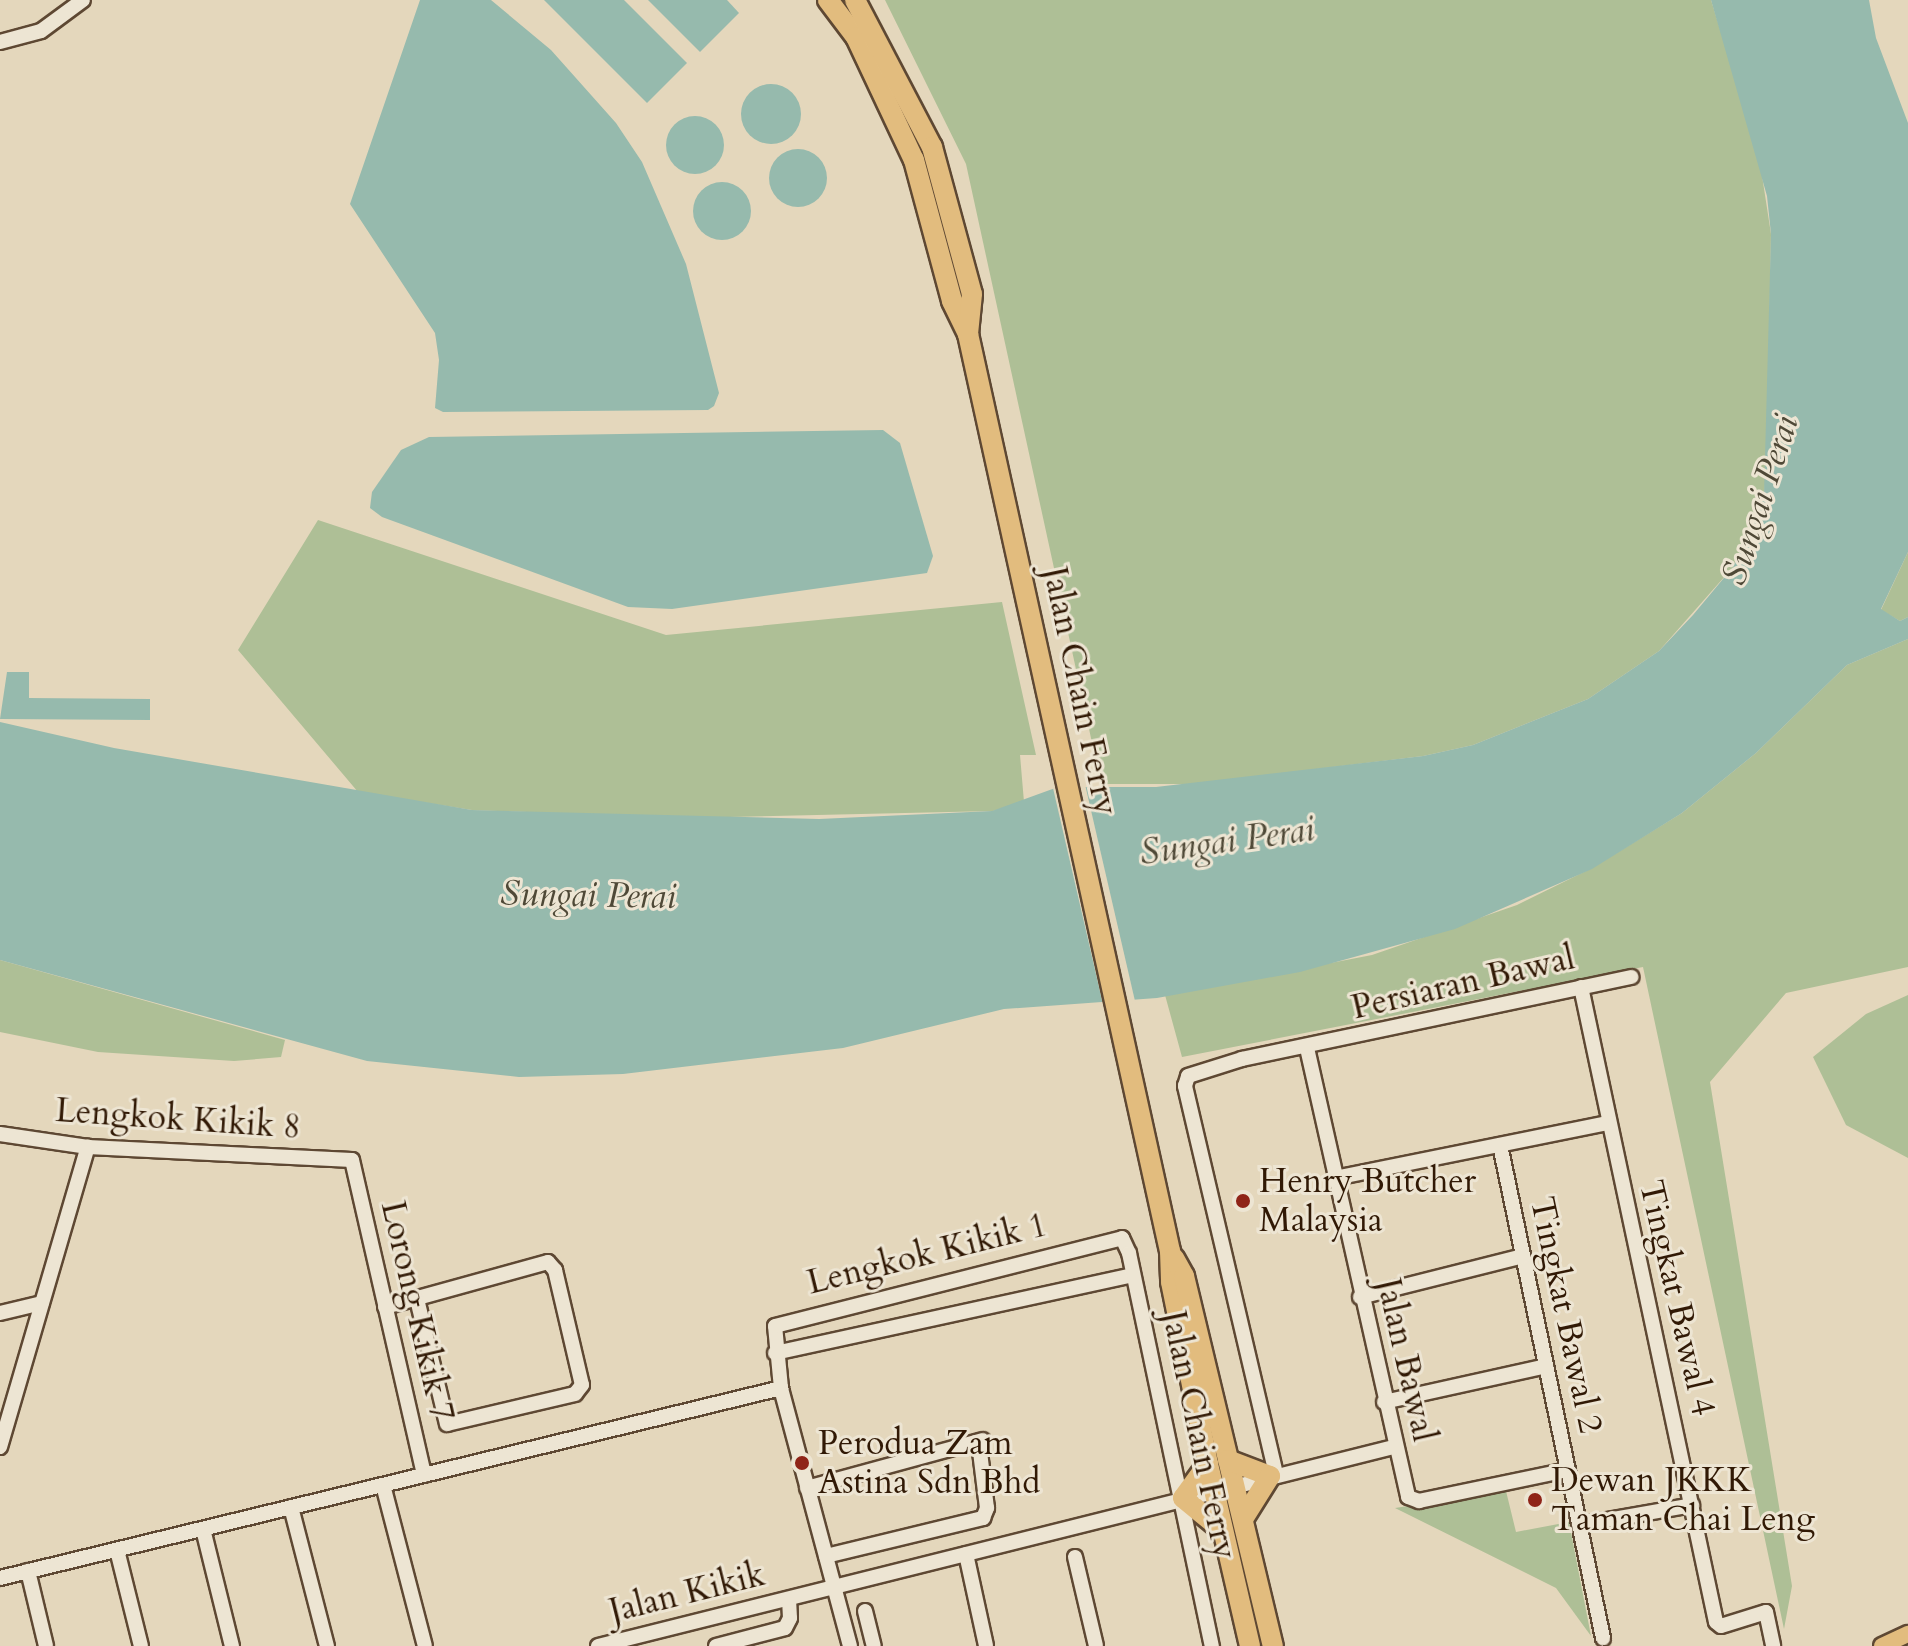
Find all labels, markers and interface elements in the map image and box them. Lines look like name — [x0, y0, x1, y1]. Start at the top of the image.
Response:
water label: Sungai Perai — [1712, 410, 1808, 590]
street label: Jalan Chain Ferry — [1034, 563, 1126, 819]
water label: Sungai Perai — [1137, 807, 1317, 875]
water label: Sungai Perai — [500, 872, 676, 918]
street label: Persiaran Bawal — [1348, 938, 1578, 1028]
street label: Lengkok Kikik 8 — [54, 1090, 302, 1148]
place label: Henry Butcher Malaysia — [1259, 1161, 1476, 1240]
street label: Tingkat Bawal 4 — [1630, 1176, 1724, 1420]
marker: Henry Butcher Malaysia — [1234, 1192, 1252, 1210]
street label: Tingkat Bawal 2 — [1521, 1193, 1611, 1437]
street label: Lorong Kikik 7 — [372, 1197, 462, 1425]
street label: Lengkok Kikik 1 — [803, 1204, 1051, 1304]
street label: Jalan Bawal — [1367, 1274, 1445, 1446]
street label: Jalan Chain Ferry — [1153, 1307, 1245, 1563]
place label: Perodua Zam Astina Sdn Bhd — [818, 1423, 1040, 1502]
marker: Perodua Zam Astina Sdn Bhd — [793, 1454, 811, 1472]
place label: Dewan JKKK Taman Chai Leng — [1551, 1460, 1815, 1540]
marker: Dewan JKKK Taman Chai Leng — [1526, 1491, 1544, 1509]
street label: Jalan Kikik — [605, 1554, 769, 1632]

